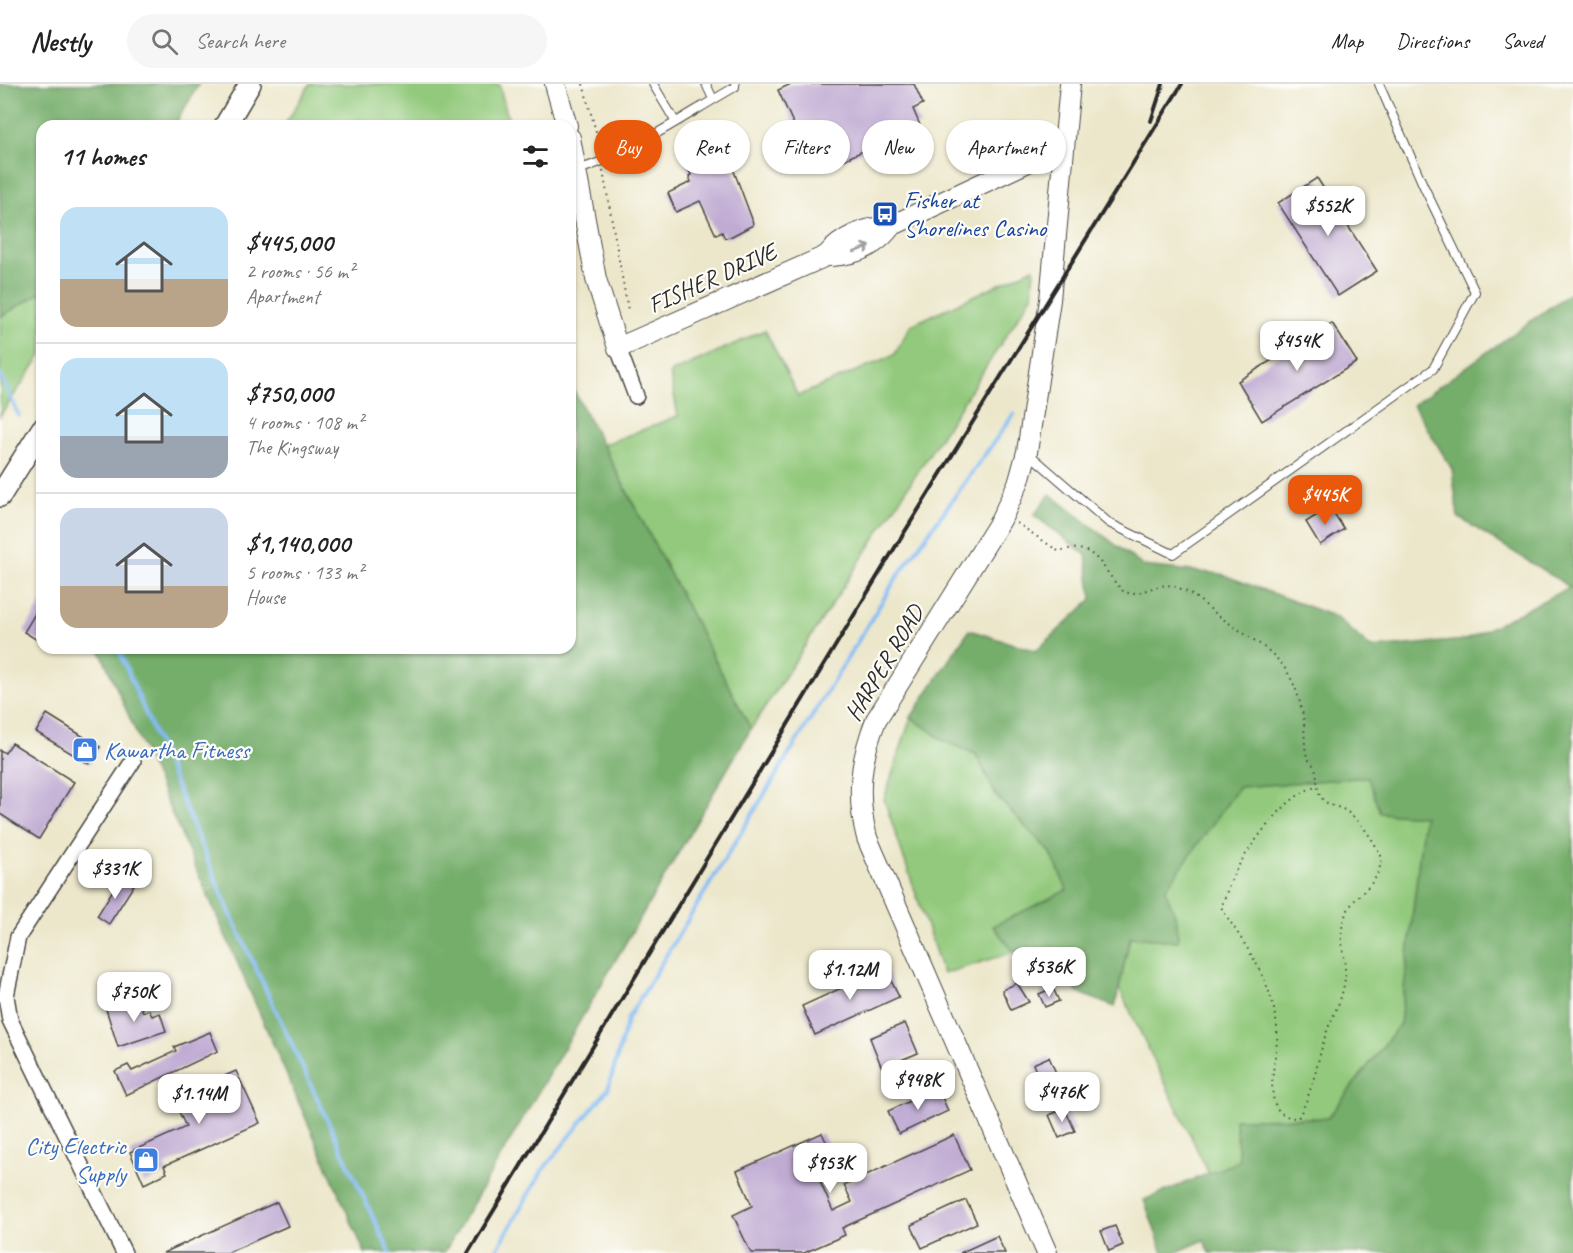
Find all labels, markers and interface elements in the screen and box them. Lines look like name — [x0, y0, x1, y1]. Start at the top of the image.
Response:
search box — [127, 14, 547, 68]
text: Nestly — [30, 24, 91, 59]
icon: search — [148, 25, 181, 58]
text: Search here — [196, 27, 285, 55]
text: Map — [1331, 28, 1363, 54]
text: Directions — [1396, 28, 1469, 54]
text: Saved — [1502, 28, 1543, 54]
chip: Buy — [594, 120, 662, 174]
chip: Rent — [674, 120, 750, 174]
chip: Filters — [762, 120, 850, 174]
chip: New — [862, 120, 934, 174]
chip: Apartment — [946, 120, 1066, 174]
text: 11 homes — [60, 140, 145, 173]
icon: filters — [519, 140, 552, 173]
place label: Fisher at Shorelines Casino — [904, 185, 1048, 243]
pin: $552K — [1286, 186, 1370, 237]
text: $552K — [1305, 193, 1351, 218]
bus stop icon: Fisher at Shorelines Casino — [870, 199, 900, 229]
text: $445,000 — [246, 226, 333, 259]
icon: home — [108, 231, 180, 303]
street label: FISHER DRIVE — [643, 235, 784, 320]
one-way arrow — [853, 243, 871, 254]
text: 2 rooms · 56 m² — [246, 259, 354, 284]
text: Apartment — [246, 284, 319, 309]
pin: $454K — [1255, 321, 1339, 372]
text: $454K — [1274, 328, 1320, 353]
text: $750,000 — [246, 377, 333, 410]
icon: home — [108, 382, 180, 454]
text: 4 rooms · 108 m² — [246, 410, 363, 435]
text: The Kingsway — [246, 435, 338, 460]
pin: $445K — [1283, 475, 1367, 526]
text: $445K — [1302, 482, 1348, 507]
text: $1,140,000 — [246, 527, 350, 560]
icon: home — [108, 532, 180, 604]
text: 5 rooms · 133 m² — [246, 560, 363, 585]
text: House — [246, 585, 285, 610]
street label: HARPER ROAD — [838, 598, 931, 726]
shop icon: Kawartha Fitness — [70, 735, 100, 765]
place label: Kawartha Fitness — [104, 735, 251, 765]
pin: $331K — [73, 849, 157, 900]
text: $331K — [92, 856, 138, 881]
pin: $536K — [1007, 947, 1091, 998]
pin: $1.12M — [801, 950, 899, 1001]
text: $536K — [1026, 954, 1072, 979]
text: $1.12M — [823, 957, 877, 982]
pin: $750K — [92, 972, 176, 1023]
text: $750K — [111, 979, 157, 1004]
pin: $948K — [876, 1060, 960, 1111]
text: $948K — [895, 1067, 941, 1092]
pin: $476K — [1020, 1072, 1104, 1123]
pin: $1.14M — [150, 1074, 248, 1125]
text: $476K — [1039, 1079, 1085, 1104]
text: $1.14M — [172, 1081, 226, 1106]
place label: City Electric Supply — [26, 1131, 128, 1189]
pin: $953K — [788, 1143, 872, 1194]
shop icon: City Electric Supply — [131, 1145, 161, 1175]
text: $953K — [807, 1150, 853, 1175]

